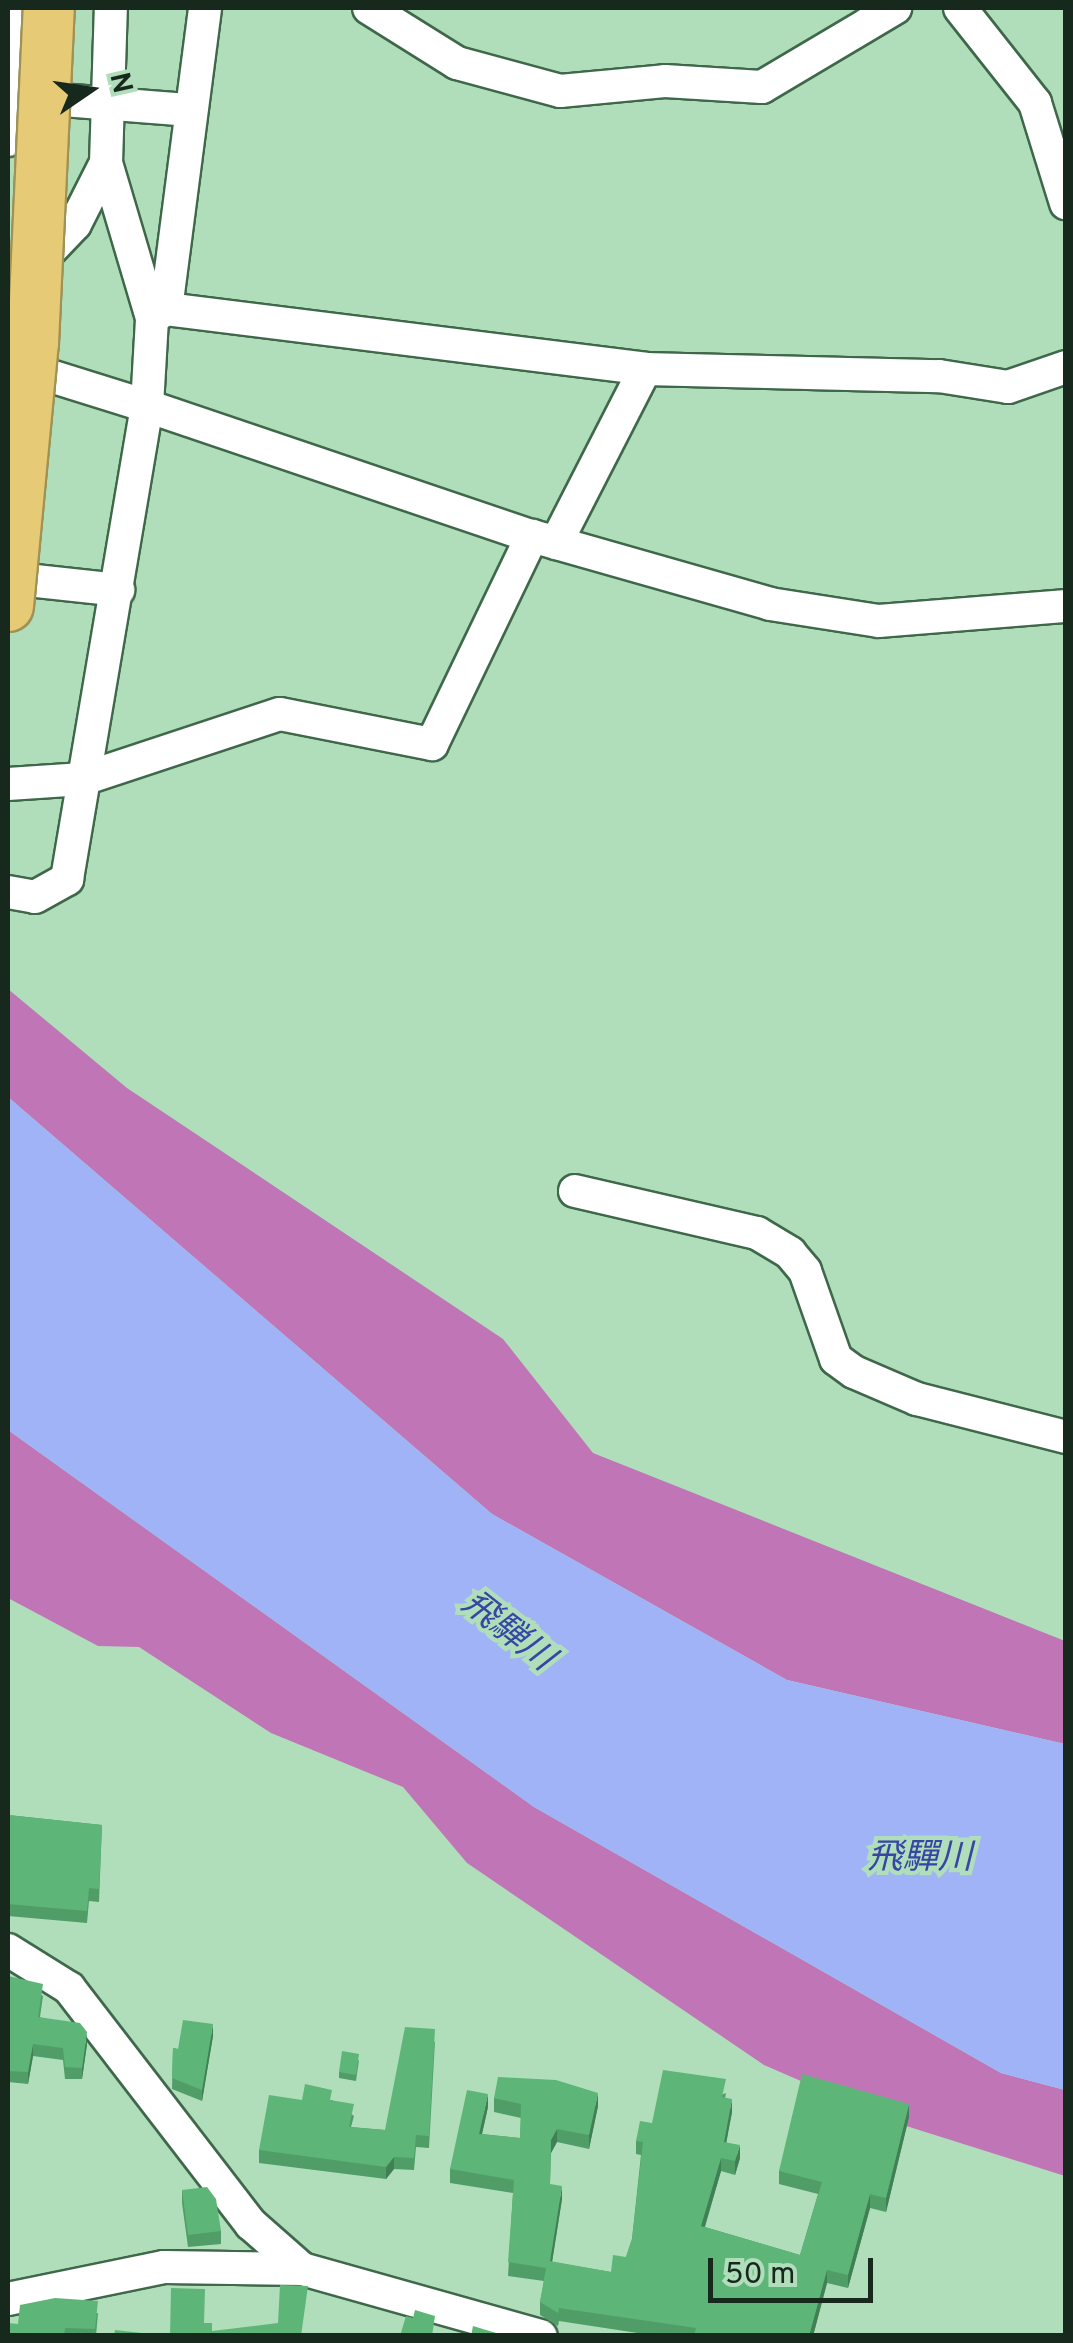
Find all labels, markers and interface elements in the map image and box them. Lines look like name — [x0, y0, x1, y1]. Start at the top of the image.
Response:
north arrow — [40, 40, 140, 140]
text: N — [99, 69, 139, 97]
water label: 飛騨川 — [453, 1583, 561, 1681]
water label: 飛驒川 — [868, 1838, 972, 1880]
scale bar — [713, 2238, 878, 2300]
text: 50 m — [725, 2257, 795, 2294]

